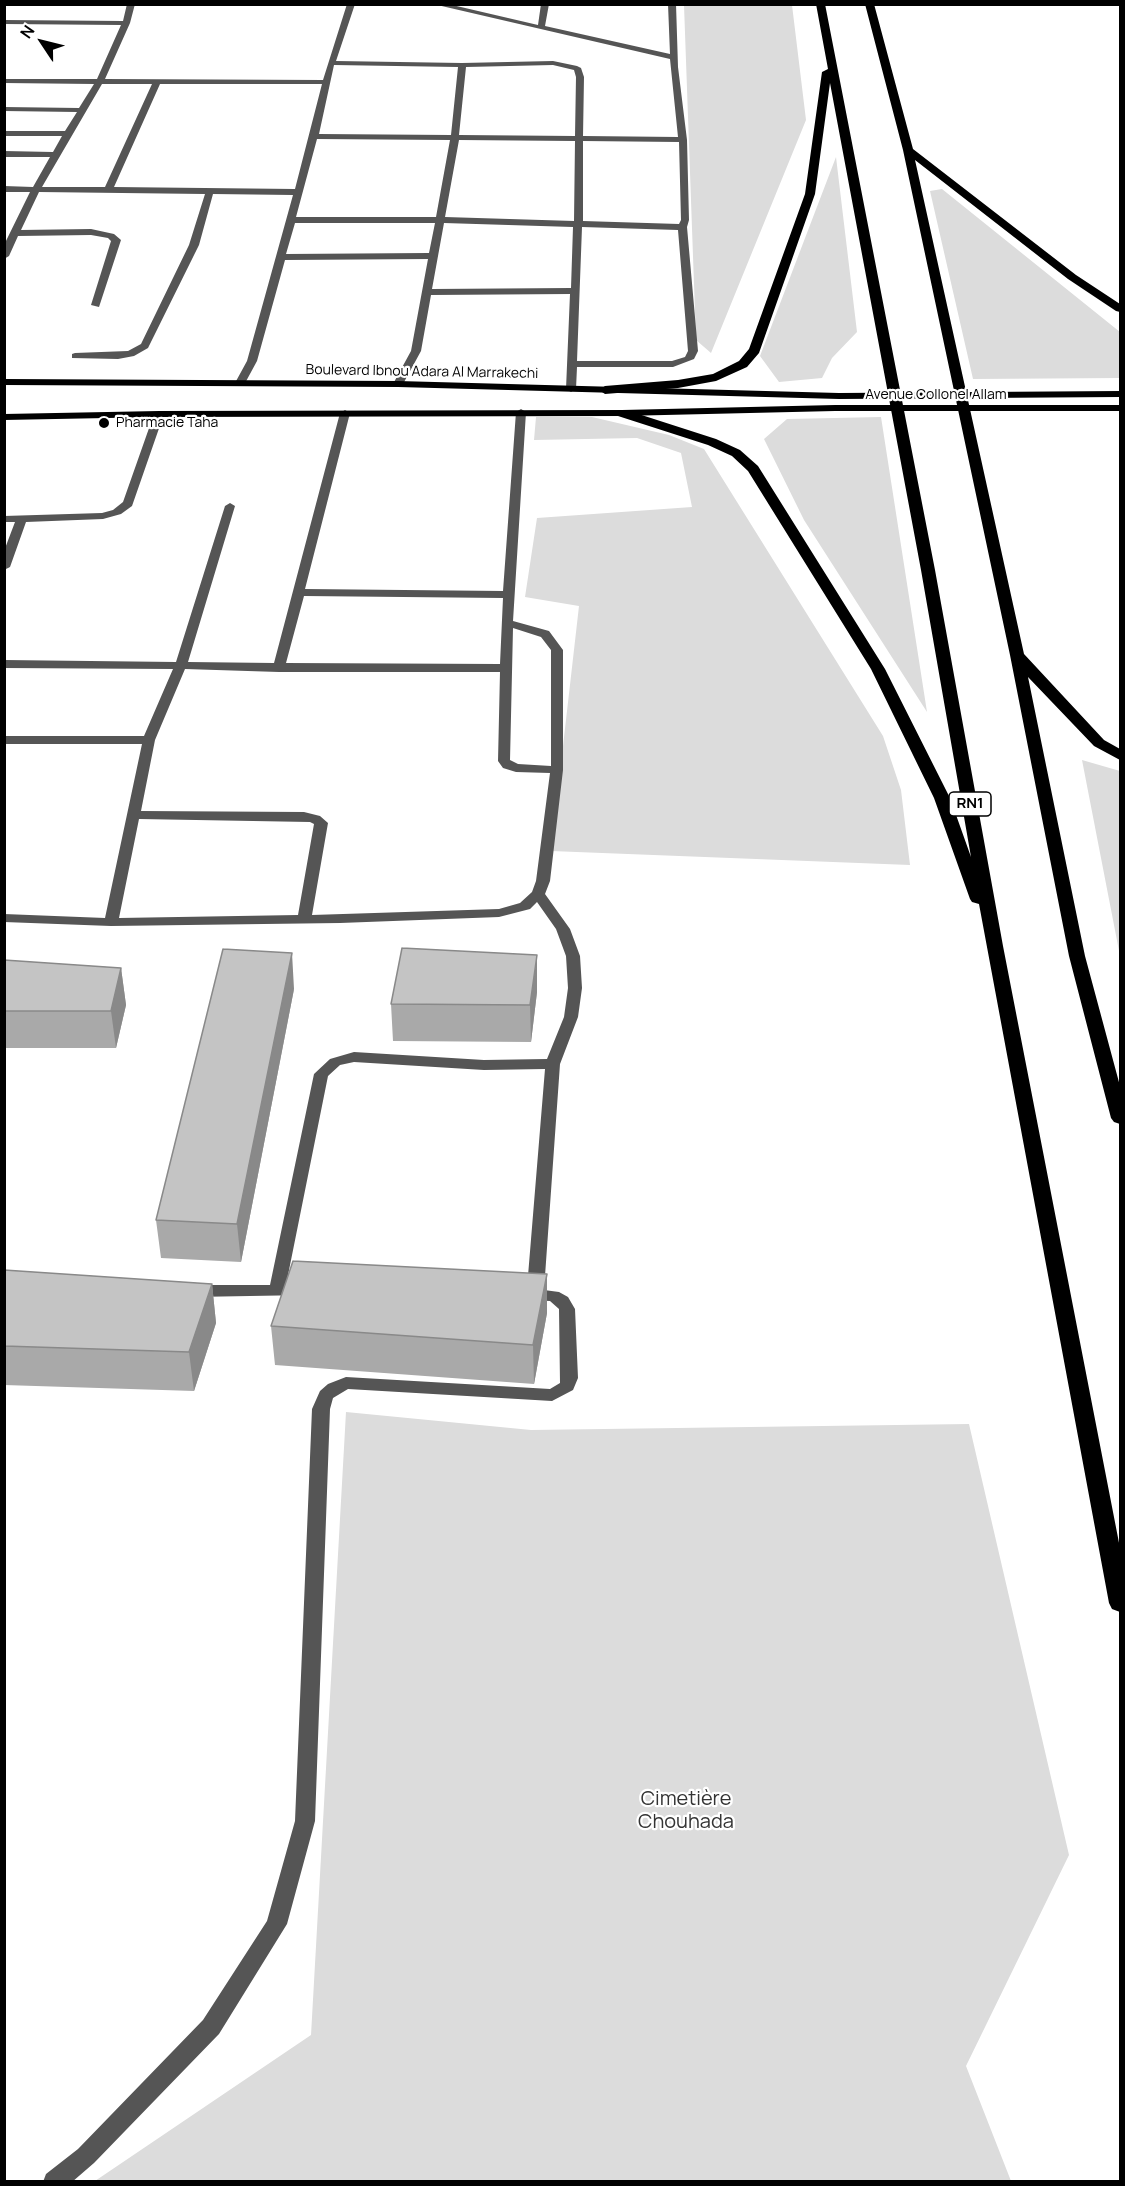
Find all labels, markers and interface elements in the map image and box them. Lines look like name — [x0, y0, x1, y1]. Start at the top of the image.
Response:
north arrow — [12, 12, 72, 72]
text: N — [15, 21, 40, 43]
street label: Boulevard Ibnou Adara Al Marrakechi — [306, 362, 538, 382]
street label: Avenue Collonel Allam — [865, 387, 1007, 403]
place label: Pharmacie Taha — [116, 415, 218, 431]
marker: Pharmacie Taha — [97, 416, 111, 430]
road number: RN1 — [949, 792, 991, 816]
park label: Cimetière Chouhada — [638, 1787, 734, 1834]

